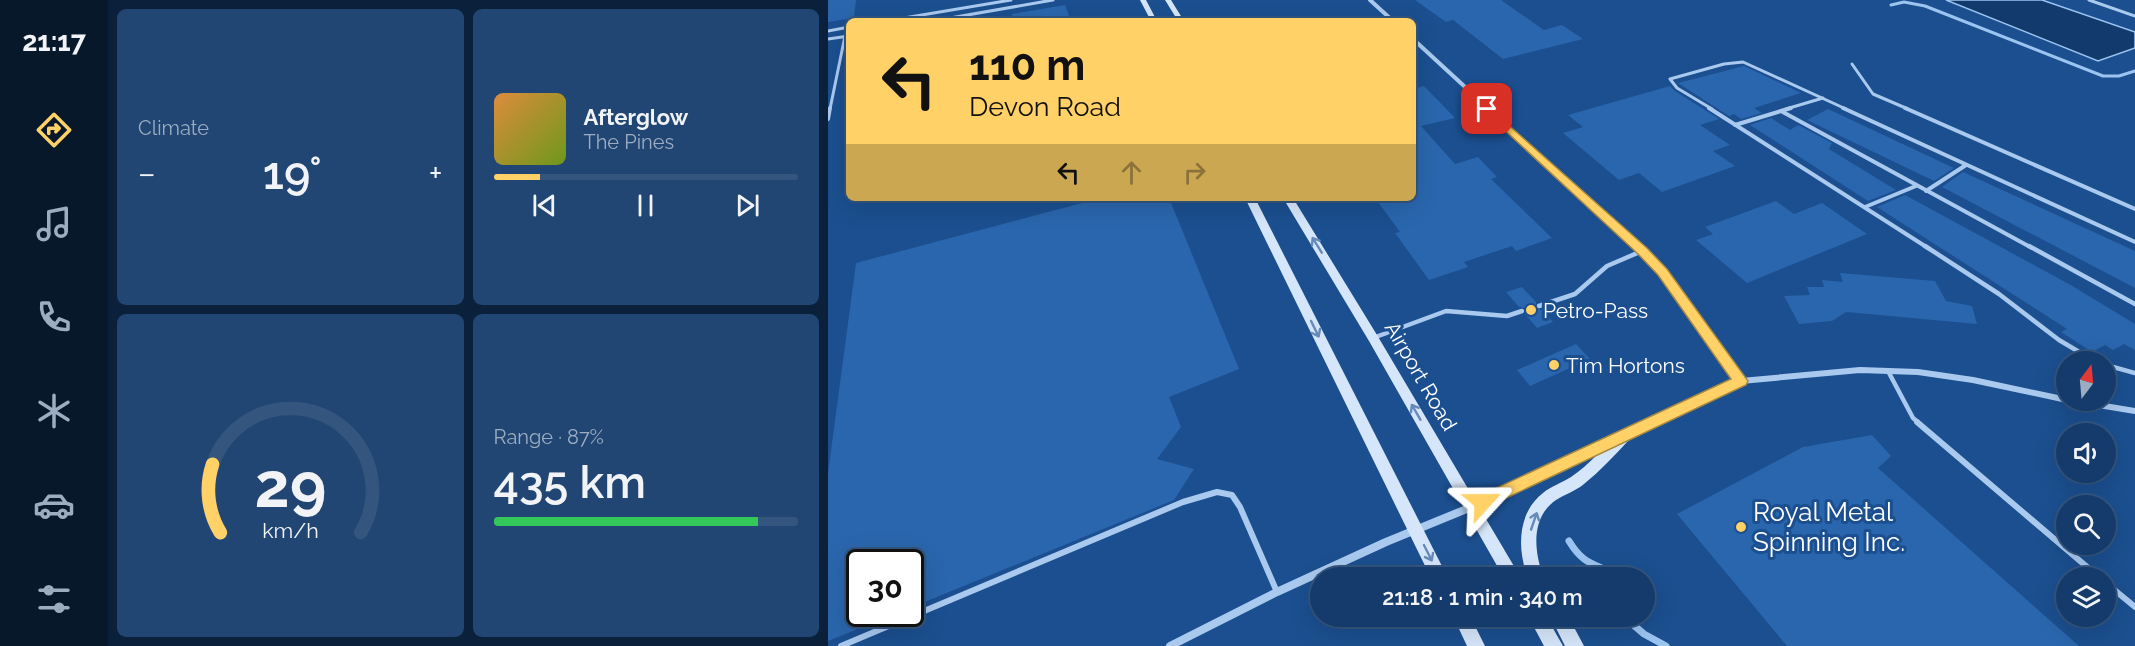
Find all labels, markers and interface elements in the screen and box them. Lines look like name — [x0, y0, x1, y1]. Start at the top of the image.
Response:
text: 21:17 — [22, 26, 86, 57]
text: 110 m — [969, 41, 1085, 90]
icon: left — [870, 42, 948, 120]
pin — [1461, 83, 1512, 134]
text: Devon Road — [969, 91, 1121, 122]
icon: arrive — [1470, 92, 1503, 125]
text: Afterglow — [584, 104, 688, 130]
icon: directions — [33, 109, 75, 151]
text: Climate — [138, 116, 209, 140]
text: The Pines — [584, 130, 674, 154]
text: 19° — [263, 147, 322, 200]
text: − — [138, 154, 156, 193]
text: + — [429, 154, 442, 193]
icon: left — [1052, 156, 1085, 189]
icon: ahead — [1115, 156, 1148, 189]
icon: right — [1178, 156, 1211, 189]
icon: previous — [528, 189, 561, 222]
icon: pause — [629, 189, 662, 222]
icon: next — [731, 189, 764, 222]
icon: music — [33, 203, 75, 245]
one-way arrow — [1310, 237, 1322, 254]
icon: phone — [33, 296, 75, 338]
place label: Petro-Pass — [1543, 298, 1648, 323]
marker: Petro-Pass — [1524, 303, 1538, 317]
street label: Airport Road — [1380, 317, 1462, 435]
one-way arrow — [1310, 320, 1322, 338]
north arrow — [2056, 351, 2116, 411]
map controls — [2056, 351, 2116, 627]
place label: Tim Hortons — [1566, 353, 1685, 378]
marker: Tim Hortons — [1547, 358, 1561, 372]
icon: climate — [33, 390, 75, 432]
one-way arrow — [1410, 404, 1422, 421]
button: sound — [2056, 423, 2116, 483]
text: Range · 87% — [494, 425, 604, 449]
text: 29 — [254, 448, 326, 522]
text: 435 km — [494, 456, 646, 509]
position arrow — [1451, 470, 1515, 534]
icon: car — [33, 484, 75, 526]
button: search — [2056, 495, 2116, 555]
place label: Royal Metal Spinning Inc. — [1753, 497, 1905, 557]
one-way arrow — [1529, 512, 1540, 531]
text: km/h — [262, 518, 319, 543]
marker: Royal Metal Spinning Inc. — [1734, 520, 1748, 534]
one-way arrow — [1423, 544, 1434, 562]
speed limit sign: 30 — [846, 549, 924, 627]
button: layers — [2056, 567, 2116, 627]
icon: filters — [33, 578, 75, 620]
text: 21:18 · 1 min · 340 m — [1382, 584, 1583, 610]

